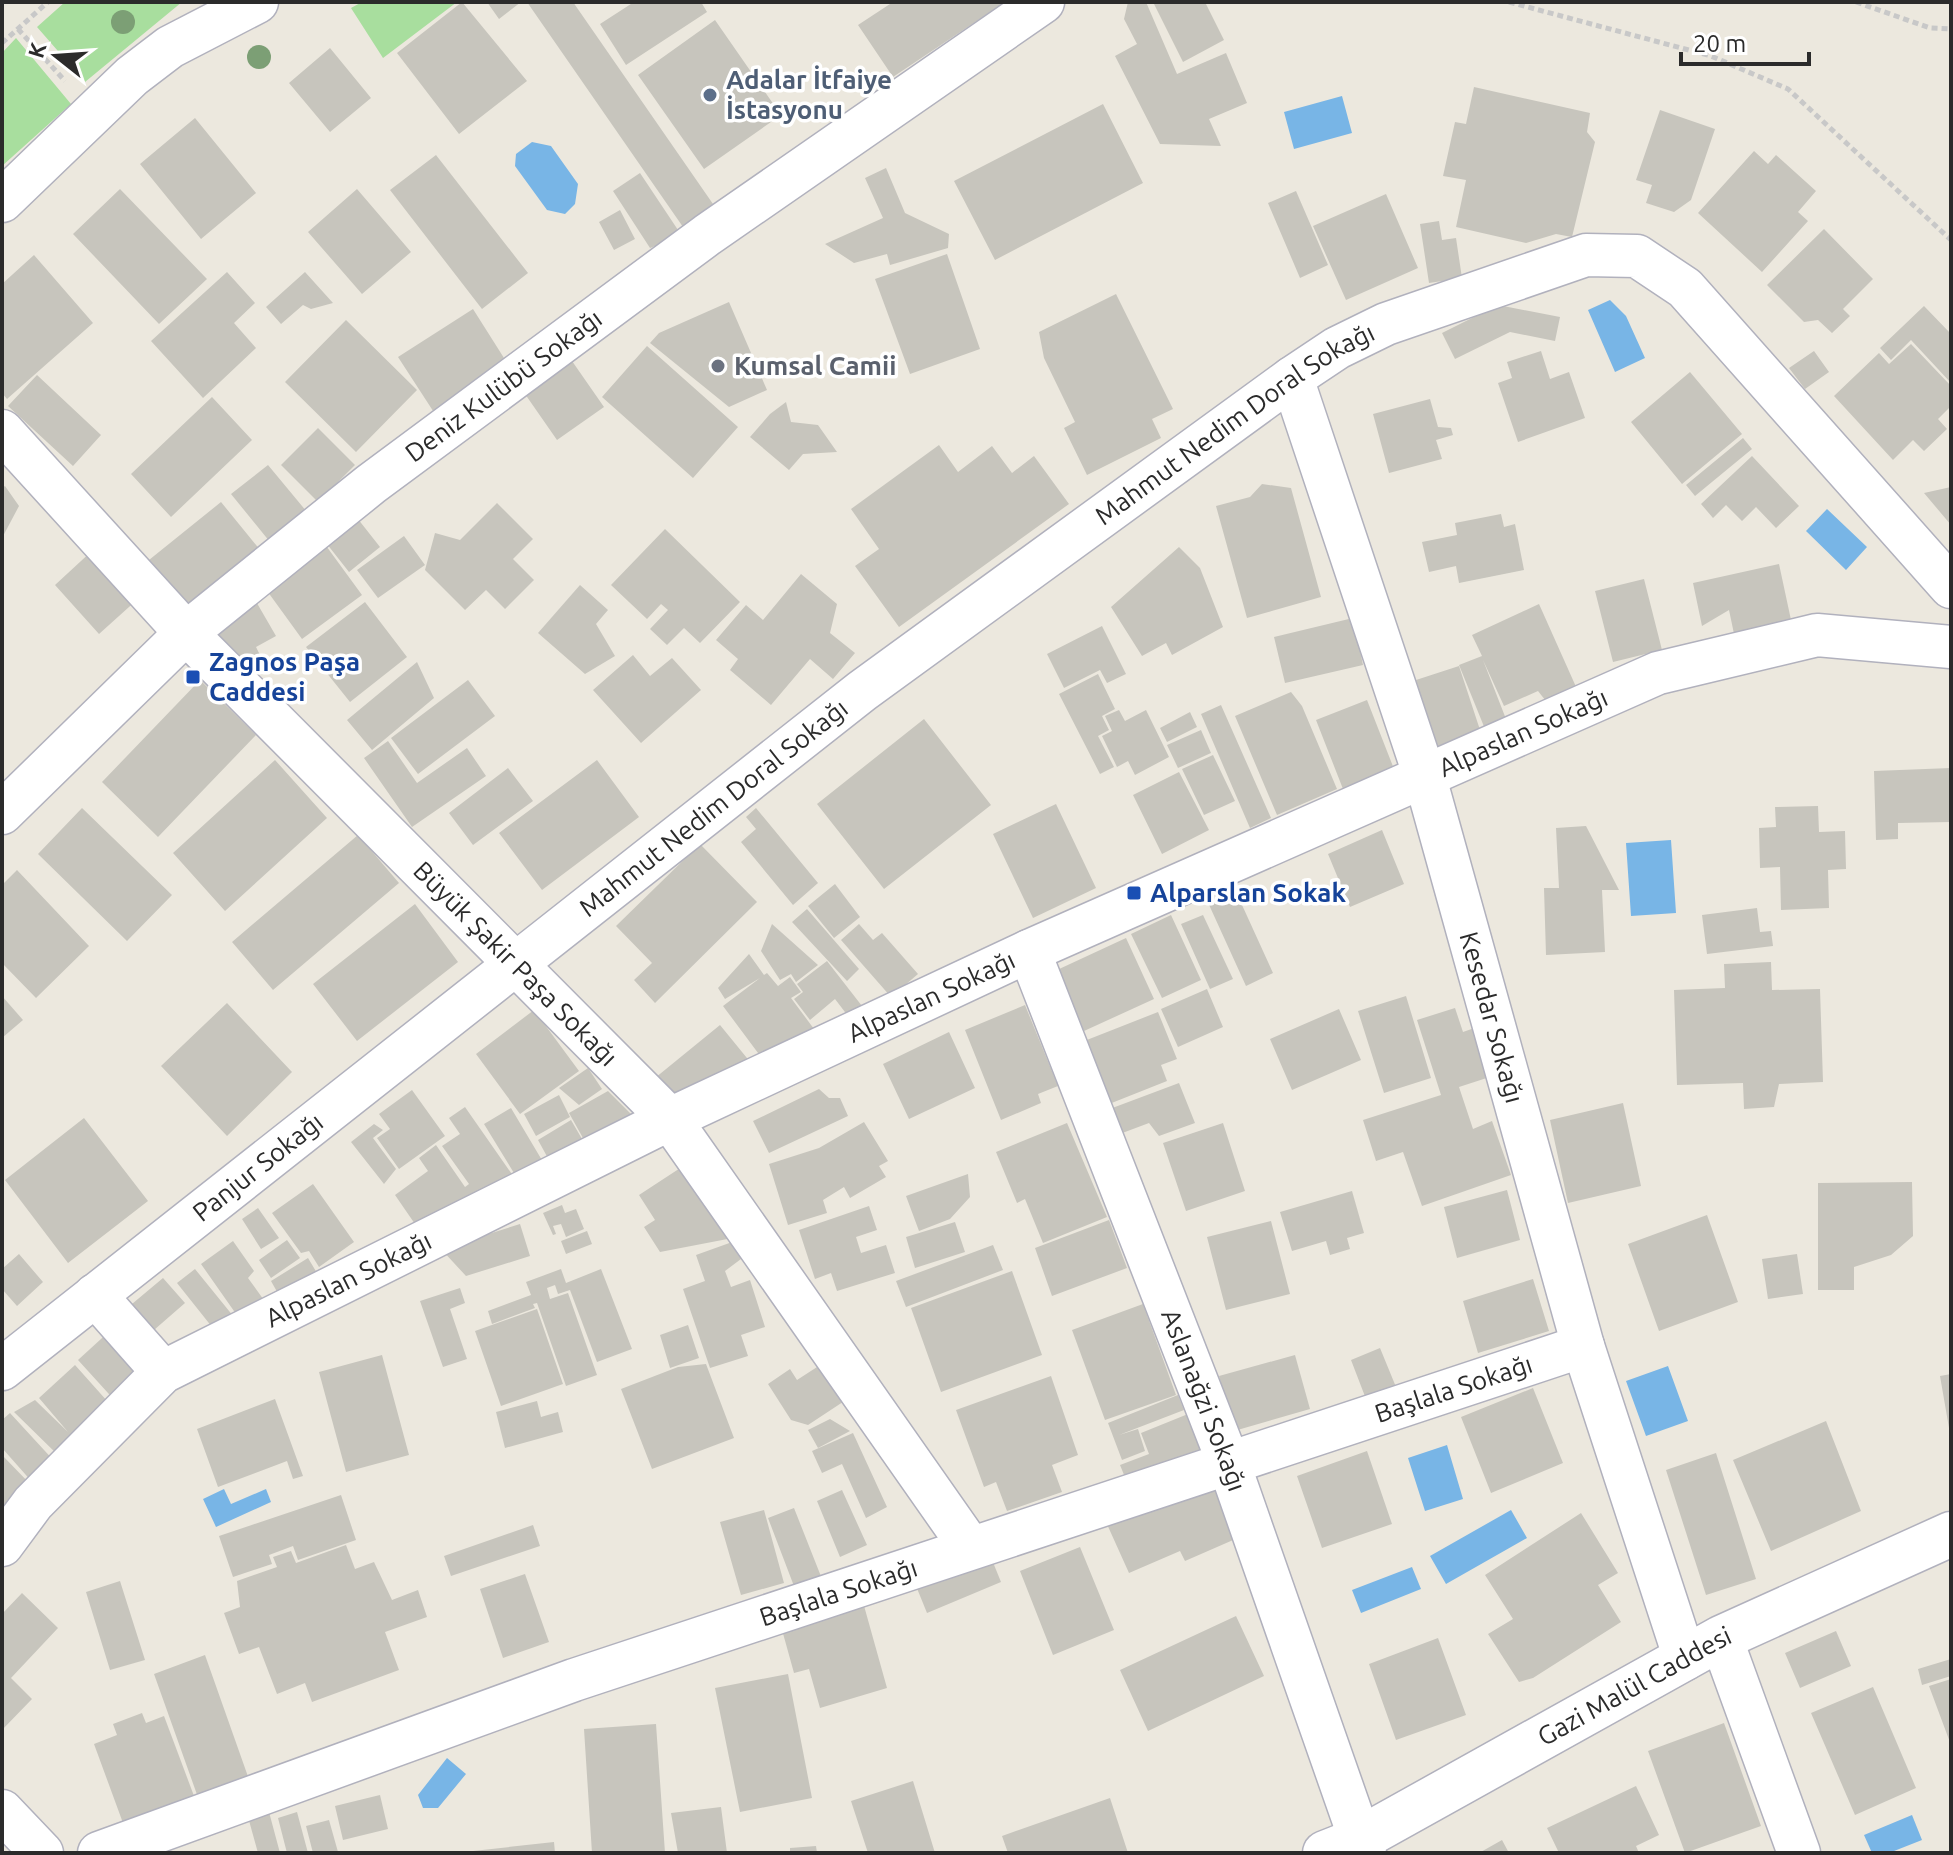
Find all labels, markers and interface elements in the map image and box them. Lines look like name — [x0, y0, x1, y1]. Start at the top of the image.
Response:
north arrow — [16, 16, 96, 96]
scale bar — [1681, 16, 1809, 66]
text: 20 m — [1693, 30, 1746, 57]
text: K — [22, 39, 51, 61]
place label: Adalar İtfaiye İstasyonu — [726, 65, 892, 124]
marker: Adalar İtfaiye İstasyonu — [701, 86, 719, 104]
street label: Deniz Kulübü Sokağı — [400, 303, 607, 467]
street label: Mahmut Nedim Doral Sokağı — [1089, 317, 1379, 530]
place label: Kumsal Camii — [734, 351, 896, 380]
marker: Kumsal Camii — [709, 357, 727, 375]
place label: Zagnos Paşa Caddesi — [209, 647, 360, 706]
marker: Zagnos Paşa Caddesi — [184, 668, 202, 686]
street label: Alpaslan Sokağı — [1434, 682, 1612, 782]
street label: Mahmut Nedim Doral Sokağı — [573, 693, 853, 922]
street label: Büyük Şakir Paşa Sokağı — [408, 855, 623, 1071]
place label: Alparslan Sokak — [1150, 878, 1346, 907]
marker: Alparslan Sokak — [1125, 884, 1143, 902]
street label: Kesedar Sokağı — [1455, 928, 1530, 1106]
street label: Alpaslan Sokağı — [843, 945, 1019, 1048]
street label: Panjur Sokağı — [187, 1107, 328, 1227]
street label: Alpaslan Sokağı — [261, 1226, 436, 1332]
street label: Aslanağzi Sokağı — [1156, 1305, 1252, 1495]
street label: Başlala Sokağı — [1371, 1349, 1536, 1428]
street label: Başlala Sokağı — [756, 1552, 921, 1632]
street label: Gazi Malül Caddesi — [1532, 1620, 1736, 1751]

